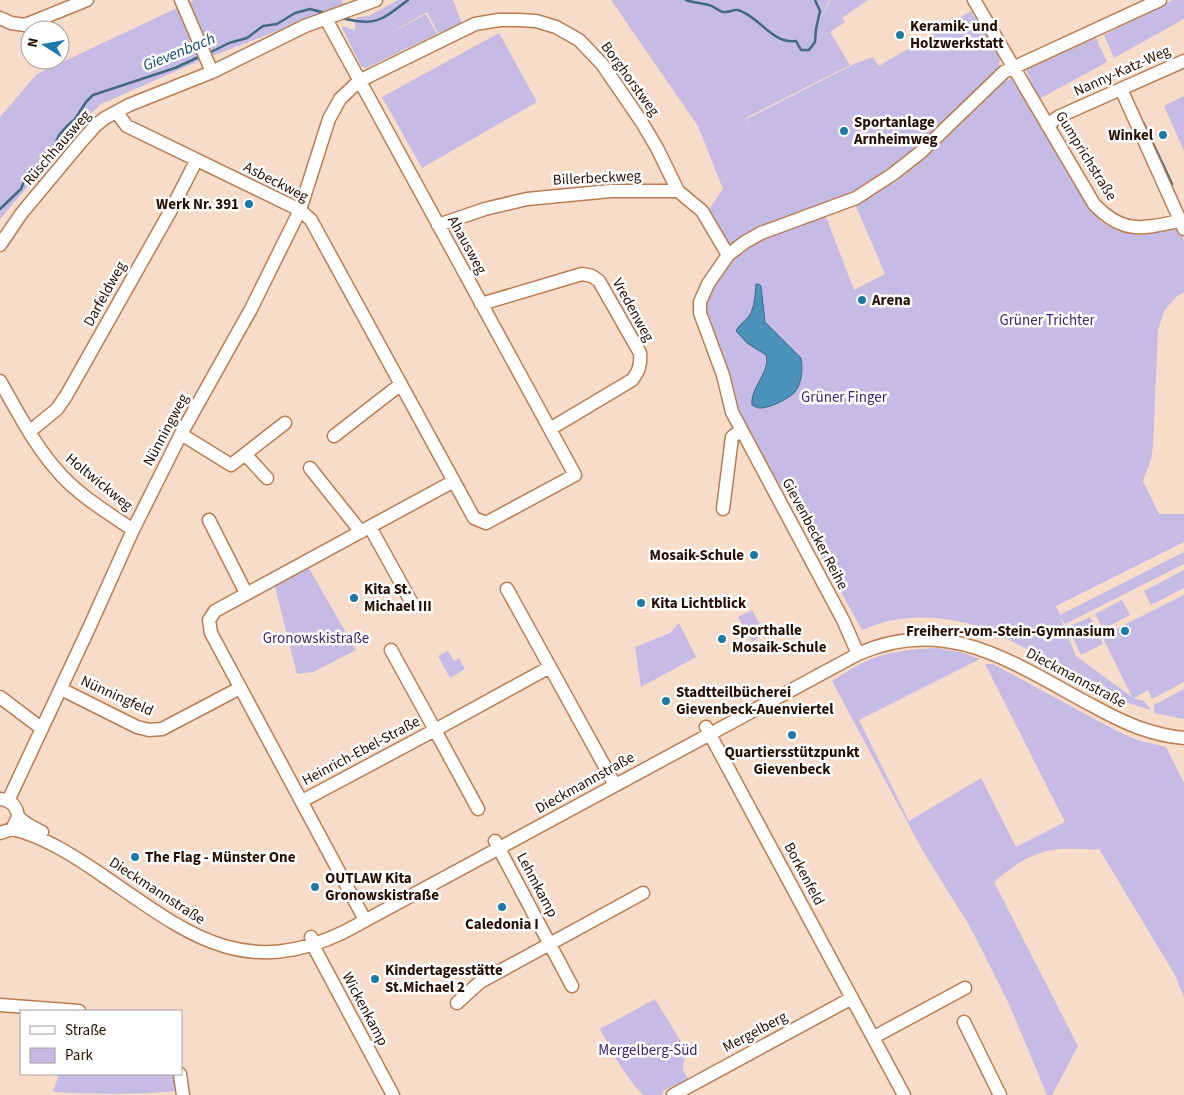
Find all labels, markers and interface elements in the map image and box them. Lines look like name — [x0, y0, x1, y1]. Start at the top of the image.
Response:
place label: Keramik- und Holzwerkstatt — [910, 16, 1004, 54]
north arrow — [20, 20, 70, 70]
water label: Gievenbach — [139, 28, 219, 76]
marker: Keramik- und Holzwerkstatt — [894, 29, 906, 41]
text: N — [23, 36, 44, 49]
street label: Borghorstweg — [596, 37, 665, 121]
street label: Nanny-Katz-Weg — [1070, 40, 1174, 102]
street label: Rüschhausweg — [18, 105, 96, 190]
street label: Gumprichstraße — [1050, 107, 1122, 205]
place label: Sportanlage Arnheimweg — [853, 112, 938, 150]
marker: Sportanlage Arnheimweg — [838, 125, 850, 137]
place label: Winkel — [1108, 125, 1154, 146]
marker: Winkel — [1157, 129, 1169, 141]
street label: Asbeckweg — [240, 157, 312, 208]
street label: Billerbeckweg — [552, 165, 642, 191]
place label: Werk Nr. 391 — [156, 194, 239, 215]
marker: Werk Nr. 391 — [243, 198, 255, 210]
street label: Ahausweg — [442, 212, 492, 278]
street label: Darfeldweg — [79, 257, 132, 330]
street label: Vredenweg — [607, 275, 659, 346]
place label: Arena — [871, 290, 911, 311]
marker: Arena — [856, 294, 868, 306]
park label: Grüner Trichter — [999, 310, 1095, 331]
park label: Grüner Finger — [801, 387, 888, 408]
street label: Nünningweg — [138, 390, 194, 470]
street label: Holtwickweg — [61, 448, 137, 516]
street label: Gievenbecker Reihe — [777, 475, 853, 593]
place label: Mosaik-Schule — [650, 545, 744, 566]
marker: Mosaik-Schule — [748, 549, 760, 561]
place label: Kita St. Michael III — [364, 579, 432, 617]
marker: Kita St. Michael III — [348, 592, 360, 604]
place label: Kita Lichtblick — [651, 593, 747, 614]
marker: Kita Lichtblick — [635, 597, 647, 609]
place label: Sporthalle Mosaik-Schule — [732, 620, 827, 658]
place label: Freiherr-vom-Stein-Gymnasium — [906, 621, 1115, 642]
marker: Freiherr-vom-Stein-Gymnasium — [1119, 625, 1131, 637]
park label: Gronowskistraße — [263, 628, 369, 649]
marker: Sporthalle Mosaik-Schule — [716, 633, 728, 645]
street label: Dieckmannstraße — [1022, 643, 1130, 713]
street label: Nünningfeld — [77, 671, 157, 721]
place label: Stadtteilbücherei Gievenbeck-Auenviertel — [676, 682, 834, 720]
marker: Stadtteilbücherei Gievenbeck-Auenviertel — [660, 695, 672, 707]
street label: Heinrich-Ebel-Straße — [298, 711, 424, 791]
marker: Quartiersstützpunkt Gievenbeck — [786, 729, 798, 741]
place label: Quartiersstützpunkt Gievenbeck — [724, 742, 860, 780]
street label: Dieckmannstraße — [532, 747, 638, 819]
street label: Borkenfeld — [779, 839, 829, 909]
place label: The Flag - Münster One — [145, 847, 296, 868]
street label: Lehmkamp — [511, 849, 563, 921]
marker: The Flag - Münster One — [129, 851, 141, 863]
street label: Dieckmannstraße — [105, 852, 209, 930]
place label: OUTLAW Kita Gronowskistraße — [325, 868, 439, 906]
marker: OUTLAW Kita Gronowskistraße — [309, 881, 321, 893]
marker: Caledonia I — [496, 901, 508, 913]
place label: Caledonia I — [465, 914, 539, 935]
place label: Kindertagesstätte St.Michael 2 — [385, 960, 503, 998]
street label: Wickenkamp — [337, 968, 393, 1050]
marker: Kindertagesstätte St.Michael 2 — [369, 973, 381, 985]
street label: Mergelberg — [719, 1006, 791, 1058]
legend — [20, 1010, 182, 1075]
text: Straße — [65, 1020, 106, 1041]
park label: Mergelberg-Süd — [598, 1040, 698, 1061]
text: Park — [65, 1045, 94, 1066]

